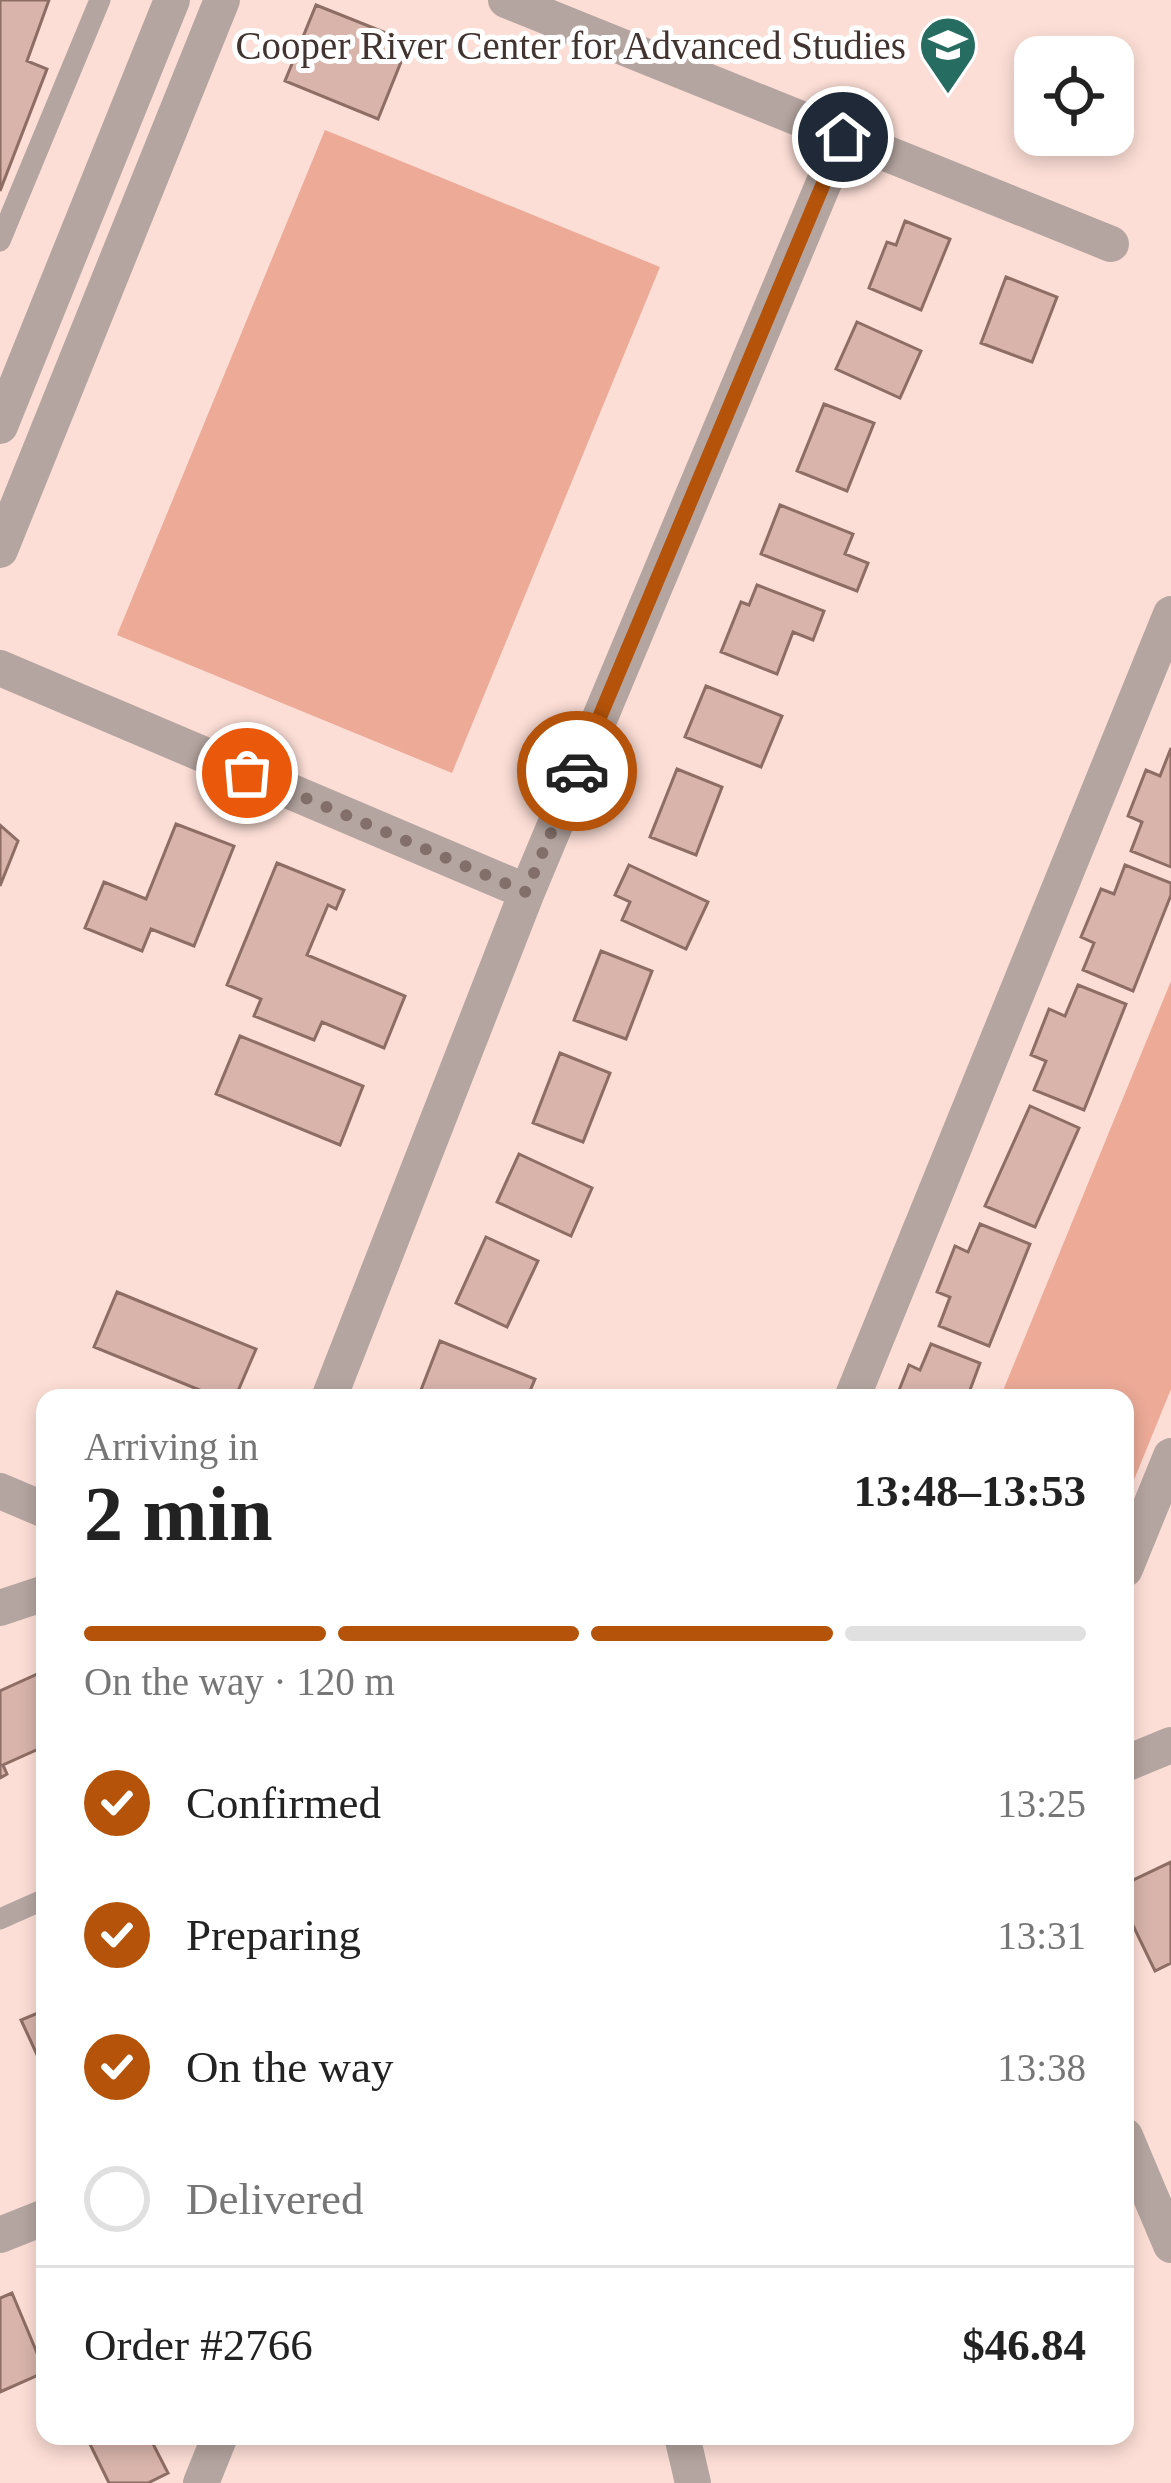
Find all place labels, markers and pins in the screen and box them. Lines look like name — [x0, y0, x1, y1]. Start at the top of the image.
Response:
school or university icon: Cooper River Center for Advanced Studies — [917, 14, 979, 96]
place label: Cooper River Center for Advanced Studies — [236, 24, 906, 68]
pin — [792, 86, 894, 188]
pin — [196, 722, 298, 824]

